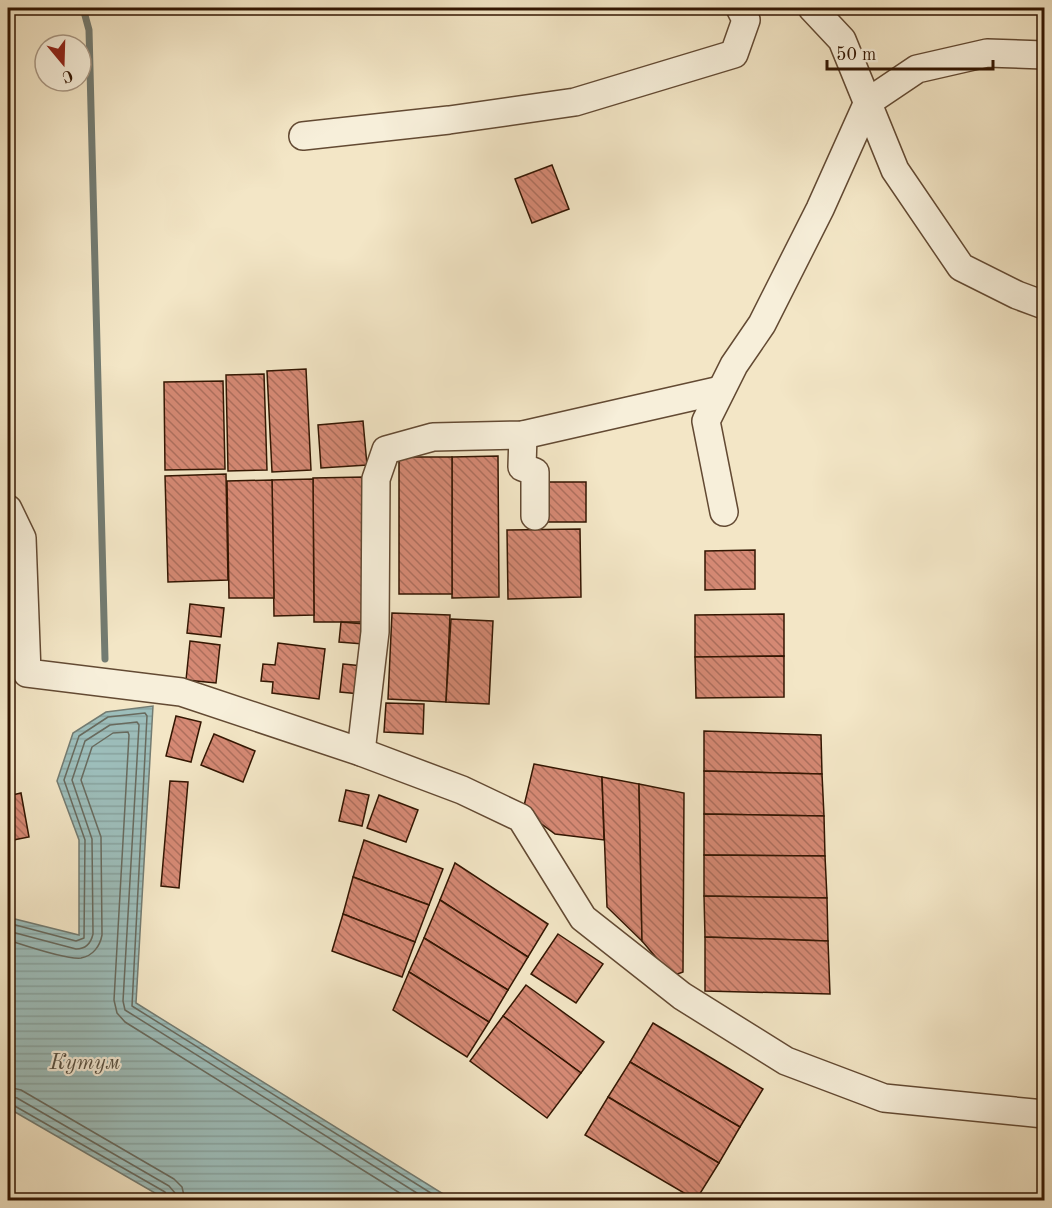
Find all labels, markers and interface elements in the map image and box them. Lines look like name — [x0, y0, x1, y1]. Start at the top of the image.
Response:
north arrow — [33, 33, 93, 93]
scale bar — [827, 33, 994, 71]
text: 50 m — [836, 46, 876, 64]
text: С — [60, 66, 75, 85]
water label: Кутум — [49, 1052, 121, 1074]

